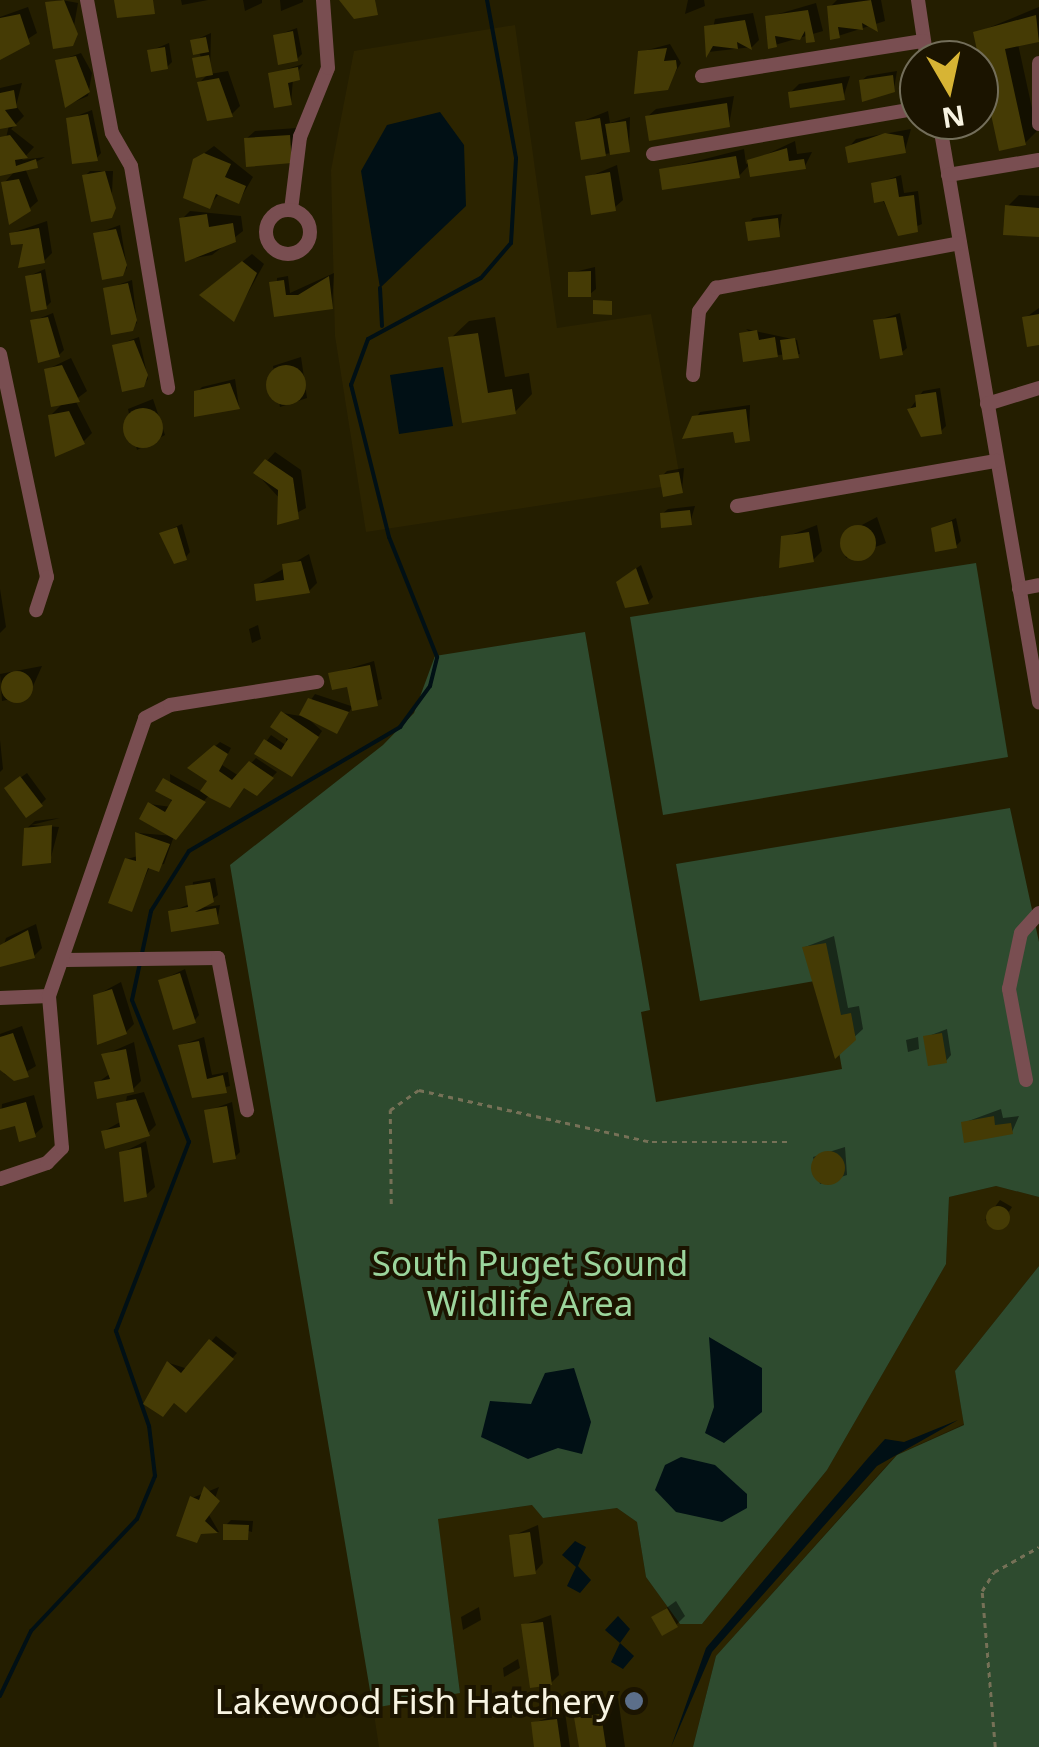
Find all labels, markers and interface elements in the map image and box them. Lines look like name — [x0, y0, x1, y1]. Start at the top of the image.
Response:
north arrow — [899, 40, 999, 140]
text: N — [939, 97, 968, 138]
park label: South Puget Sound Wildlife Area — [372, 1242, 688, 1324]
place label: Lakewood Fish Hatchery — [214, 1680, 614, 1722]
marker: Lakewood Fish Hatchery — [623, 1690, 645, 1712]

